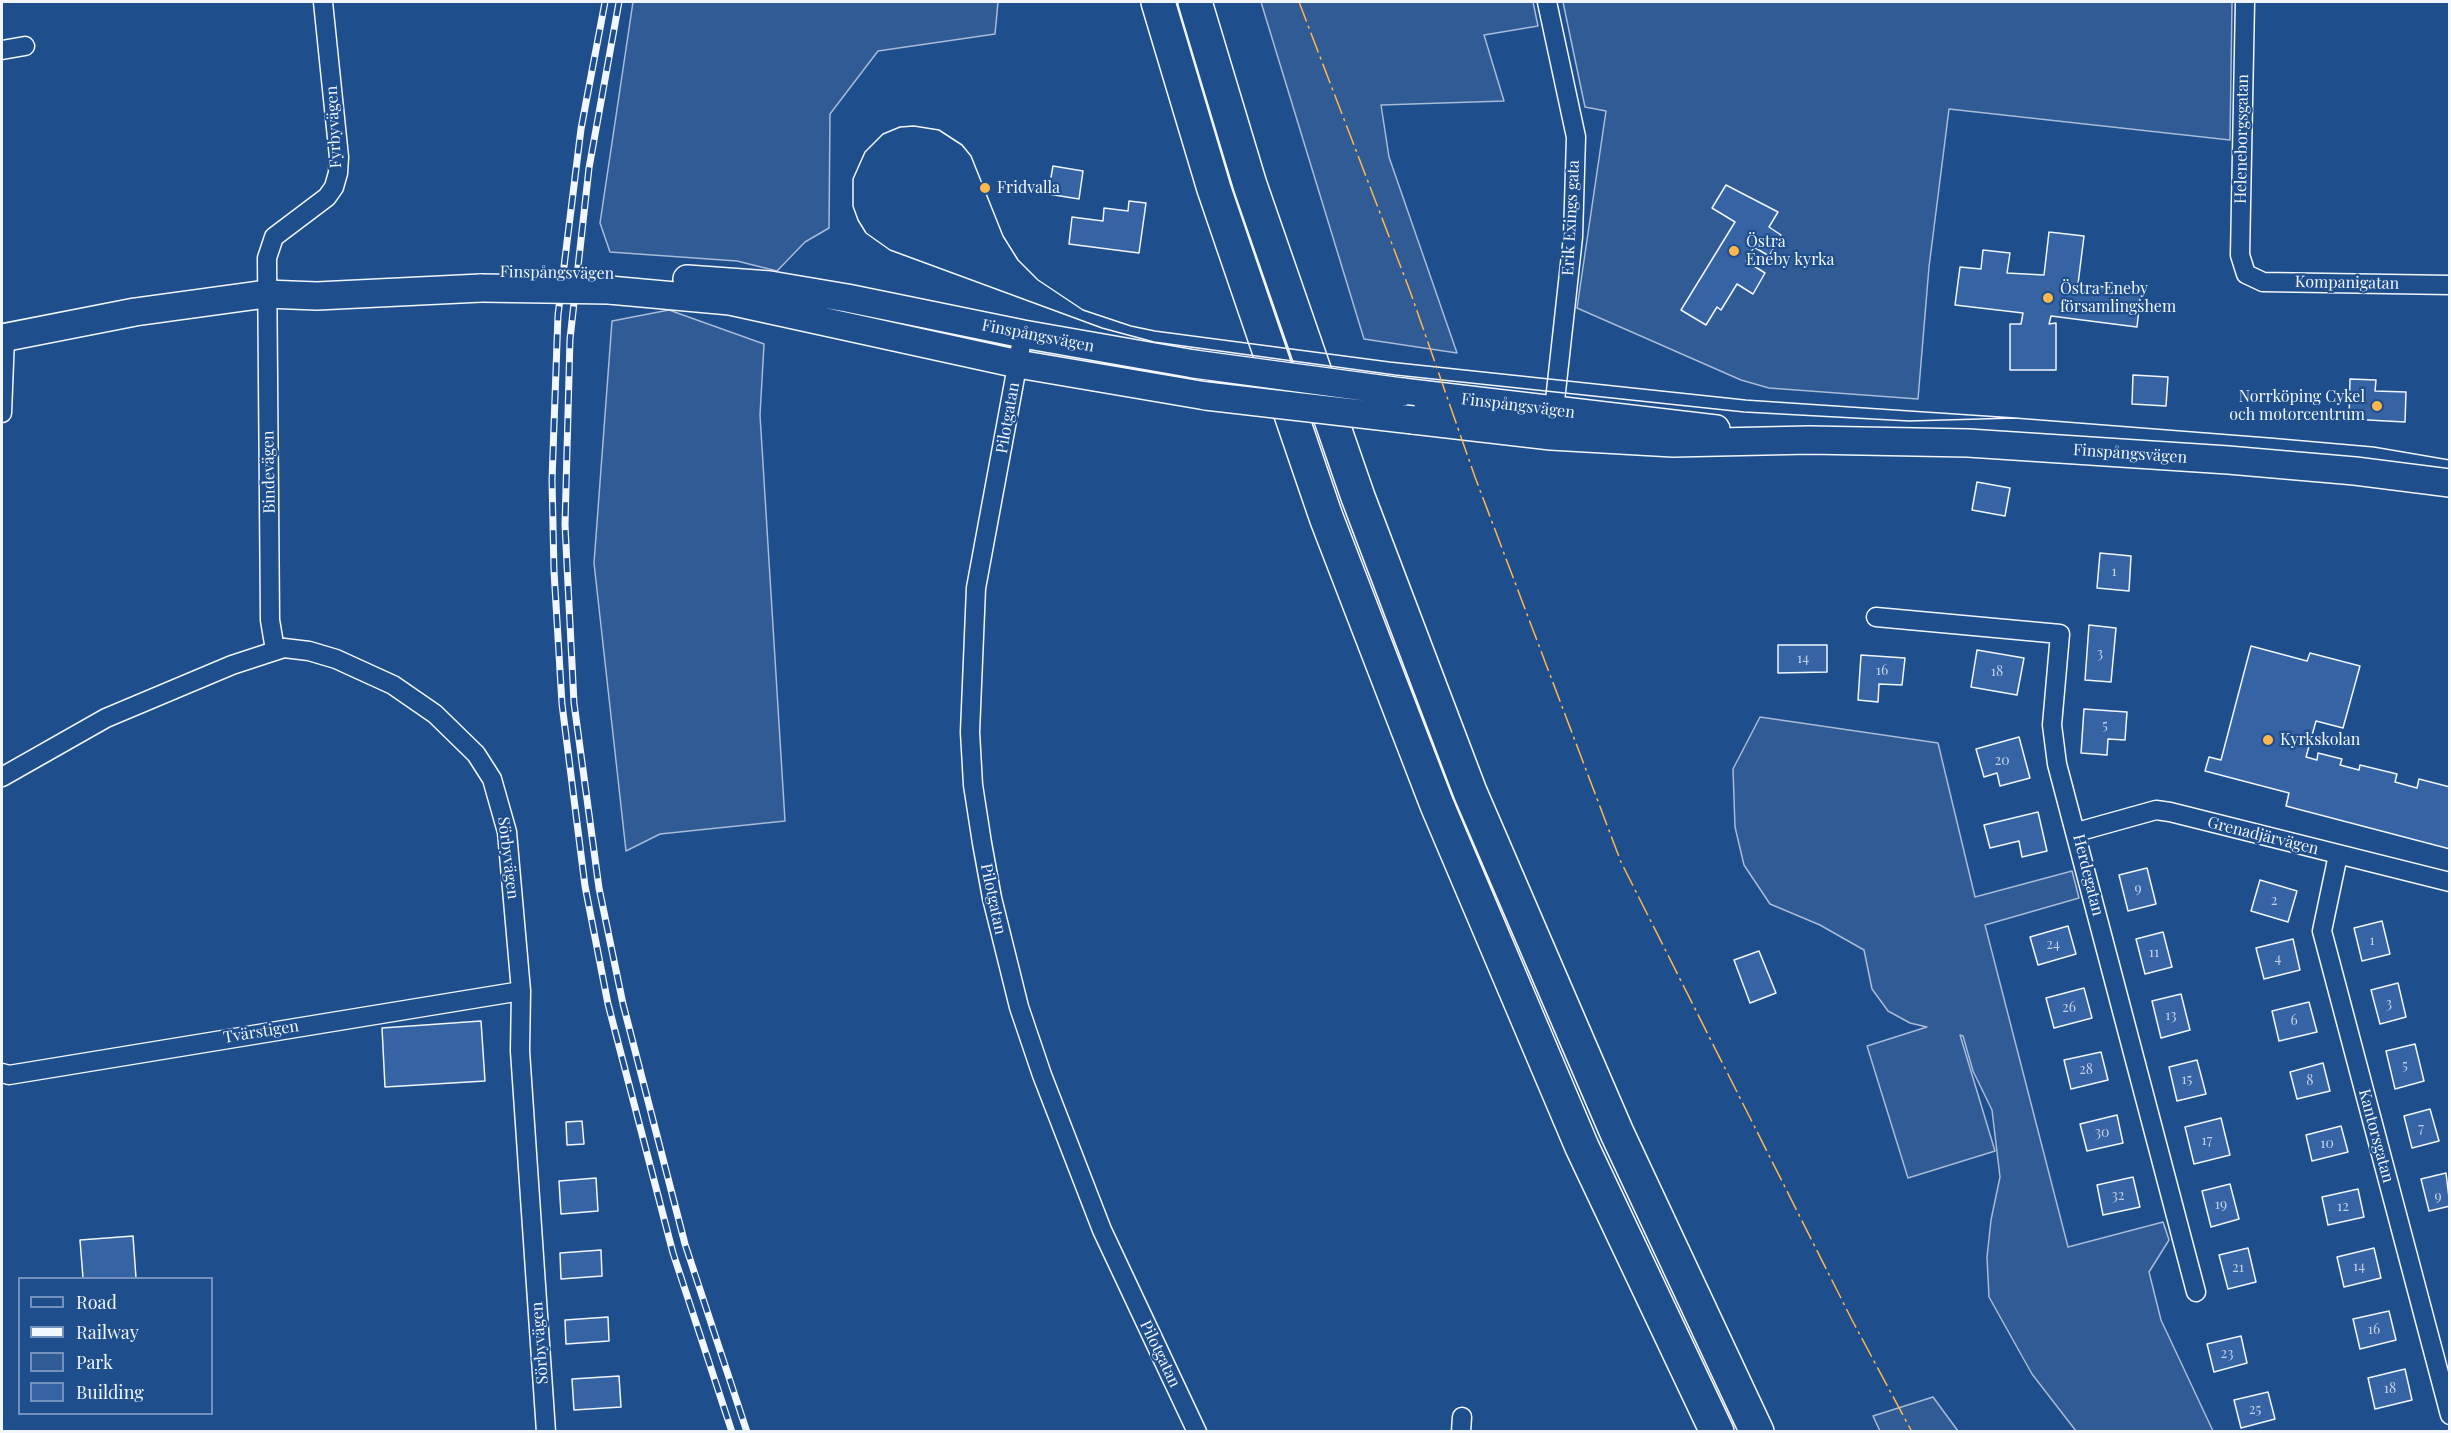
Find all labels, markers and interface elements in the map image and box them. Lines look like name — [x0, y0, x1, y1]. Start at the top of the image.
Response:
street label: Heleneborgsgatan — [2231, 74, 2253, 204]
street label: Fyrbyvägen — [322, 85, 346, 169]
street label: Erik Exings gata — [1558, 160, 1584, 276]
place label: Fridvalla — [997, 178, 1060, 198]
marker: Fridvalla — [978, 181, 992, 195]
place label: Östra Eneby kyrka — [1746, 232, 1835, 270]
marker: Östra Eneby kyrka — [1727, 244, 1741, 258]
street label: Finspångsvägen — [500, 262, 614, 284]
street label: Kompanigatan — [2295, 272, 2399, 294]
place label: Östra Eneby församlingshem — [2060, 279, 2176, 317]
marker: Östra Eneby församlingshem — [2041, 291, 2055, 305]
street label: Finspångsvägen — [980, 316, 1096, 356]
street label: Pilotgatan — [992, 381, 1024, 455]
place label: Norrköping Cykel och motorcentrum — [2229, 387, 2365, 425]
street label: Finspångsvägen — [1460, 390, 1576, 422]
marker: Norrköping Cykel och motorcentrum — [2370, 399, 2384, 413]
street label: Bindevägen — [259, 430, 279, 514]
street label: Finspångsvägen — [2072, 440, 2188, 468]
house number: 1 — [2111, 564, 2117, 580]
house number: 3 — [2097, 646, 2103, 662]
house number: 14 — [1797, 651, 1809, 667]
house number: 16 — [1876, 663, 1888, 679]
house number: 18 — [1991, 664, 2003, 680]
house number: 5 — [2102, 718, 2108, 734]
place label: Kyrkskolan — [2280, 730, 2360, 750]
marker: Kyrkskolan — [2261, 733, 2275, 747]
house number: 20 — [1994, 753, 2010, 769]
street label: Grenadjärvägen — [2205, 813, 2321, 859]
street label: Sörbyvägen — [493, 816, 523, 900]
street label: Herdegatan — [2069, 832, 2107, 918]
street label: Pilotgatan — [976, 862, 1010, 936]
house number: 9 — [2134, 881, 2142, 897]
house number: 2 — [2271, 893, 2277, 909]
house number: 1 — [2369, 933, 2375, 949]
house number: 24 — [2046, 937, 2060, 953]
house number: 11 — [2149, 945, 2159, 961]
house number: 4 — [2275, 951, 2281, 967]
house number: 3 — [2386, 996, 2392, 1012]
house number: 26 — [2062, 1000, 2076, 1016]
house number: 13 — [2165, 1008, 2177, 1024]
house number: 6 — [2290, 1013, 2298, 1029]
street label: Tvärstigen — [222, 1017, 300, 1047]
house number: 5 — [2402, 1058, 2408, 1074]
house number: 28 — [2079, 1062, 2093, 1078]
house number: 15 — [2182, 1072, 2192, 1088]
house number: 8 — [2306, 1073, 2314, 1089]
street label: Kantorsgatan — [2354, 1087, 2398, 1185]
house number: 7 — [2418, 1121, 2424, 1137]
house number: 30 — [2095, 1125, 2109, 1141]
house number: 17 — [2202, 1133, 2212, 1149]
house number: 10 — [2320, 1136, 2334, 1152]
house number: 32 — [2111, 1188, 2125, 1204]
house number: 9 — [2434, 1189, 2442, 1205]
house number: 19 — [2215, 1197, 2227, 1213]
house number: 12 — [2337, 1199, 2349, 1215]
house number: 14 — [2353, 1259, 2365, 1275]
house number: 21 — [2232, 1260, 2244, 1276]
legend — [18, 1277, 213, 1415]
text: Road — [76, 1290, 117, 1314]
street label: Sörbyvägen — [528, 1301, 552, 1385]
street label: Pilotgatan — [1136, 1317, 1184, 1391]
text: Railway — [76, 1320, 139, 1344]
house number: 16 — [2368, 1322, 2380, 1338]
house number: 23 — [2220, 1346, 2234, 1362]
text: Park — [76, 1350, 113, 1374]
text: Building — [76, 1380, 144, 1404]
house number: 18 — [2384, 1381, 2396, 1397]
house number: 25 — [2249, 1402, 2261, 1418]

